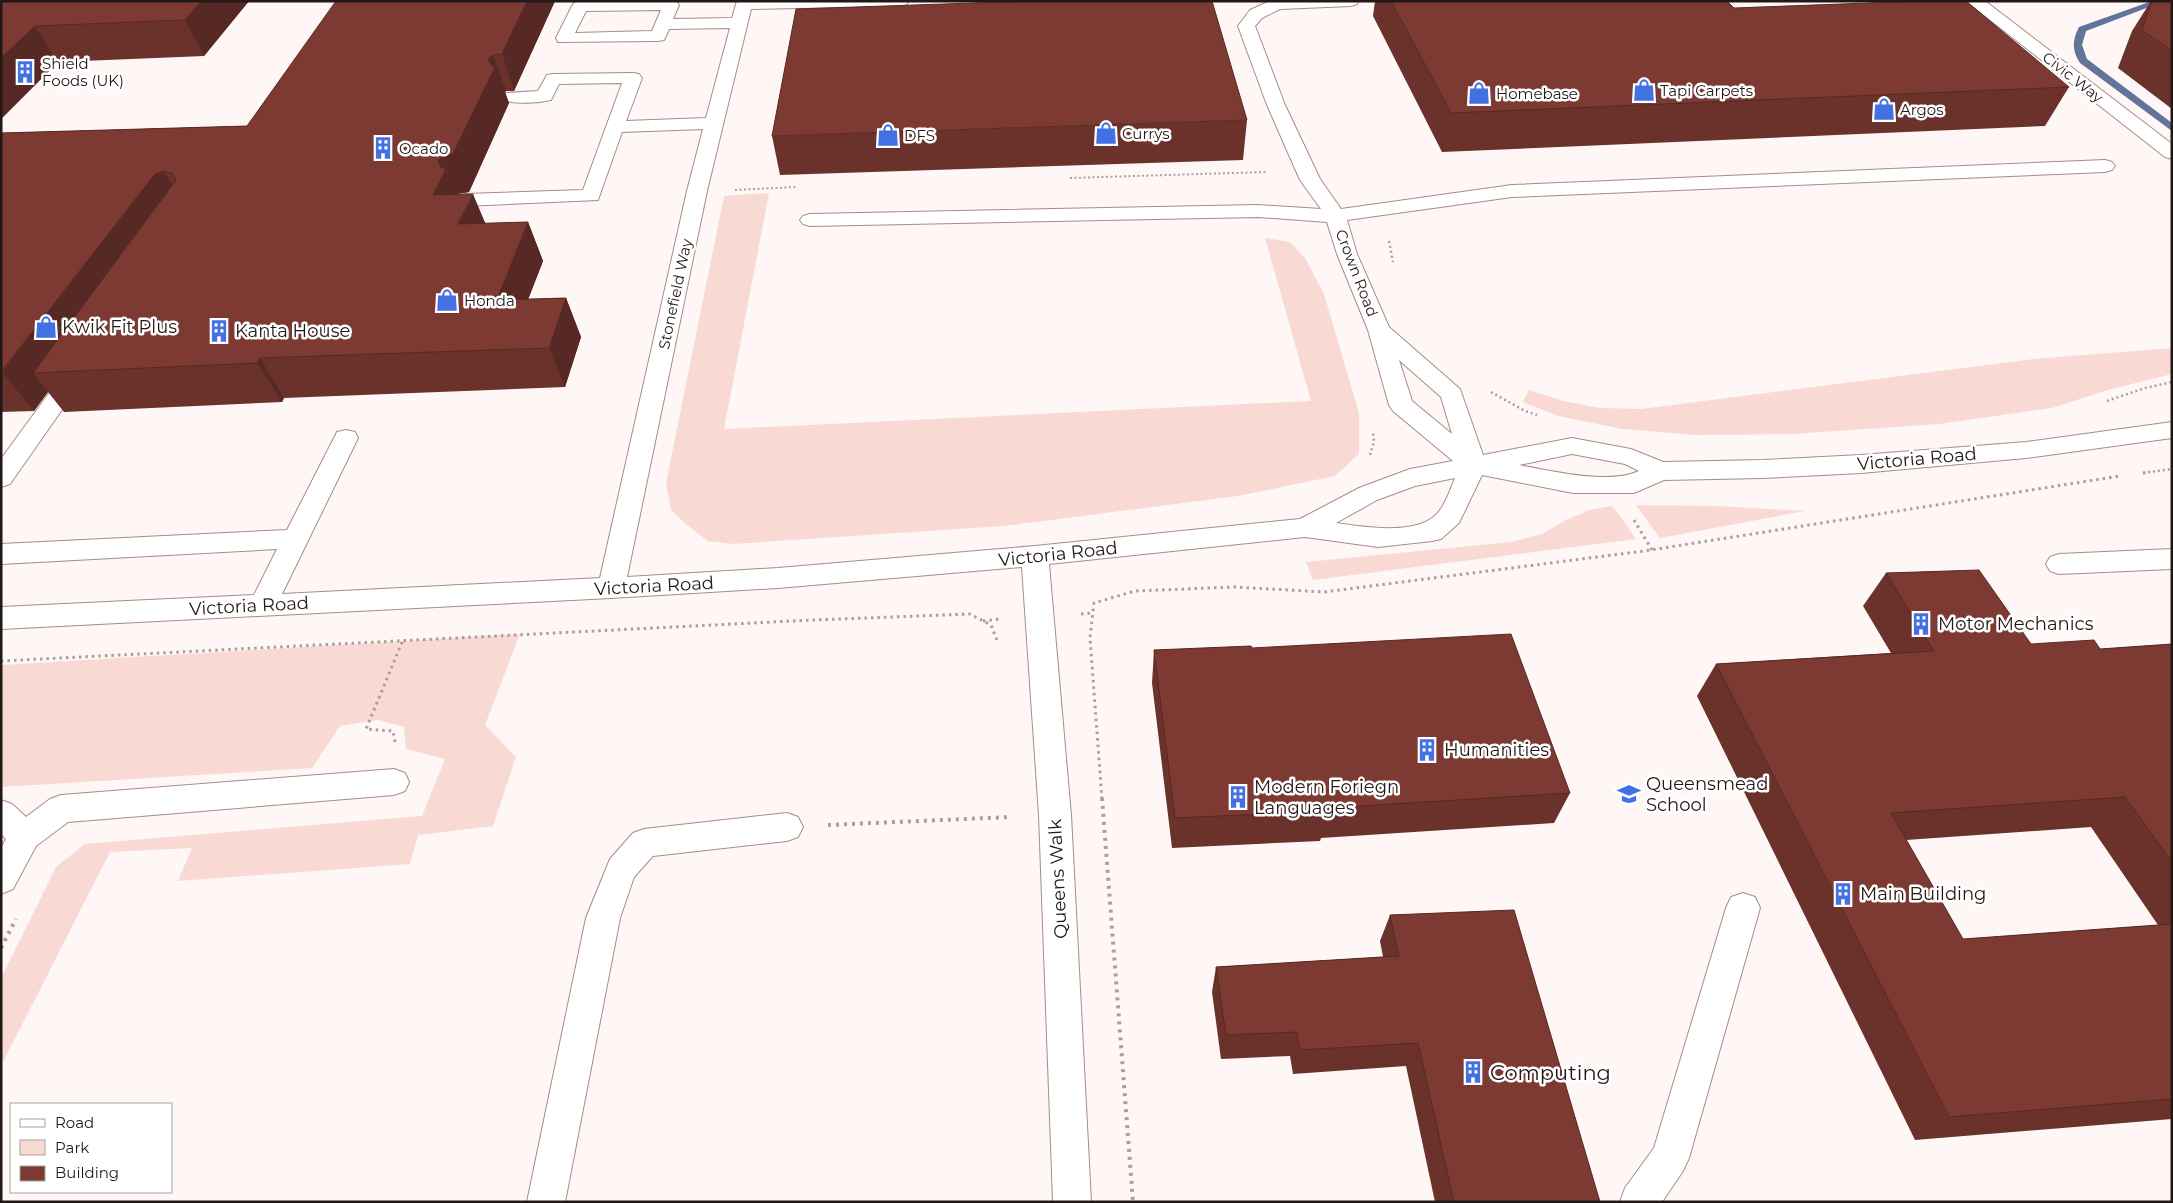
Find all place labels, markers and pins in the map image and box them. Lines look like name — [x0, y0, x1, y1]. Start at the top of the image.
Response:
place label: Shield Foods (UK) — [42, 54, 124, 90]
building icon: Shield Foods (UK) — [12, 59, 38, 85]
shop icon: Tapi Carpets — [1631, 77, 1657, 103]
shop icon: Homebase — [1466, 80, 1492, 106]
place label: Tapi Carpets — [1660, 81, 1753, 100]
place label: Homebase — [1496, 84, 1578, 103]
shop icon: Argos — [1871, 96, 1897, 122]
place label: Argos — [1900, 100, 1944, 119]
shop icon: Currys — [1093, 120, 1119, 146]
shop icon: DFS — [875, 122, 901, 148]
place label: Currys — [1122, 124, 1170, 143]
place label: DFS — [904, 126, 935, 145]
building icon: Ocado — [370, 135, 396, 161]
place label: Ocado — [399, 139, 448, 158]
shop icon: Honda — [434, 287, 460, 313]
place label: Honda — [464, 291, 515, 310]
shop icon: Kwik Fit Plus — [33, 314, 59, 340]
place label: Kwik Fit Plus — [62, 316, 177, 338]
building icon: Kanta House — [206, 318, 232, 344]
place label: Kanta House — [235, 320, 350, 342]
building icon: Motor Mechanics — [1908, 611, 1934, 637]
place label: Motor Mechanics — [1938, 613, 2094, 635]
building icon: Humanities — [1414, 737, 1440, 763]
place label: Humanities — [1444, 739, 1549, 761]
place label: Queensmead School — [1646, 773, 1768, 816]
place label: Modern Foriegn Languages — [1254, 776, 1399, 819]
school or university icon: Queensmead School — [1616, 781, 1642, 807]
building icon: Modern Foriegn Languages — [1225, 784, 1251, 810]
building icon: Main Building — [1830, 881, 1856, 907]
place label: Main Building — [1860, 883, 1986, 905]
building icon: Computing — [1460, 1059, 1486, 1085]
place label: Computing — [1490, 1060, 1611, 1085]

